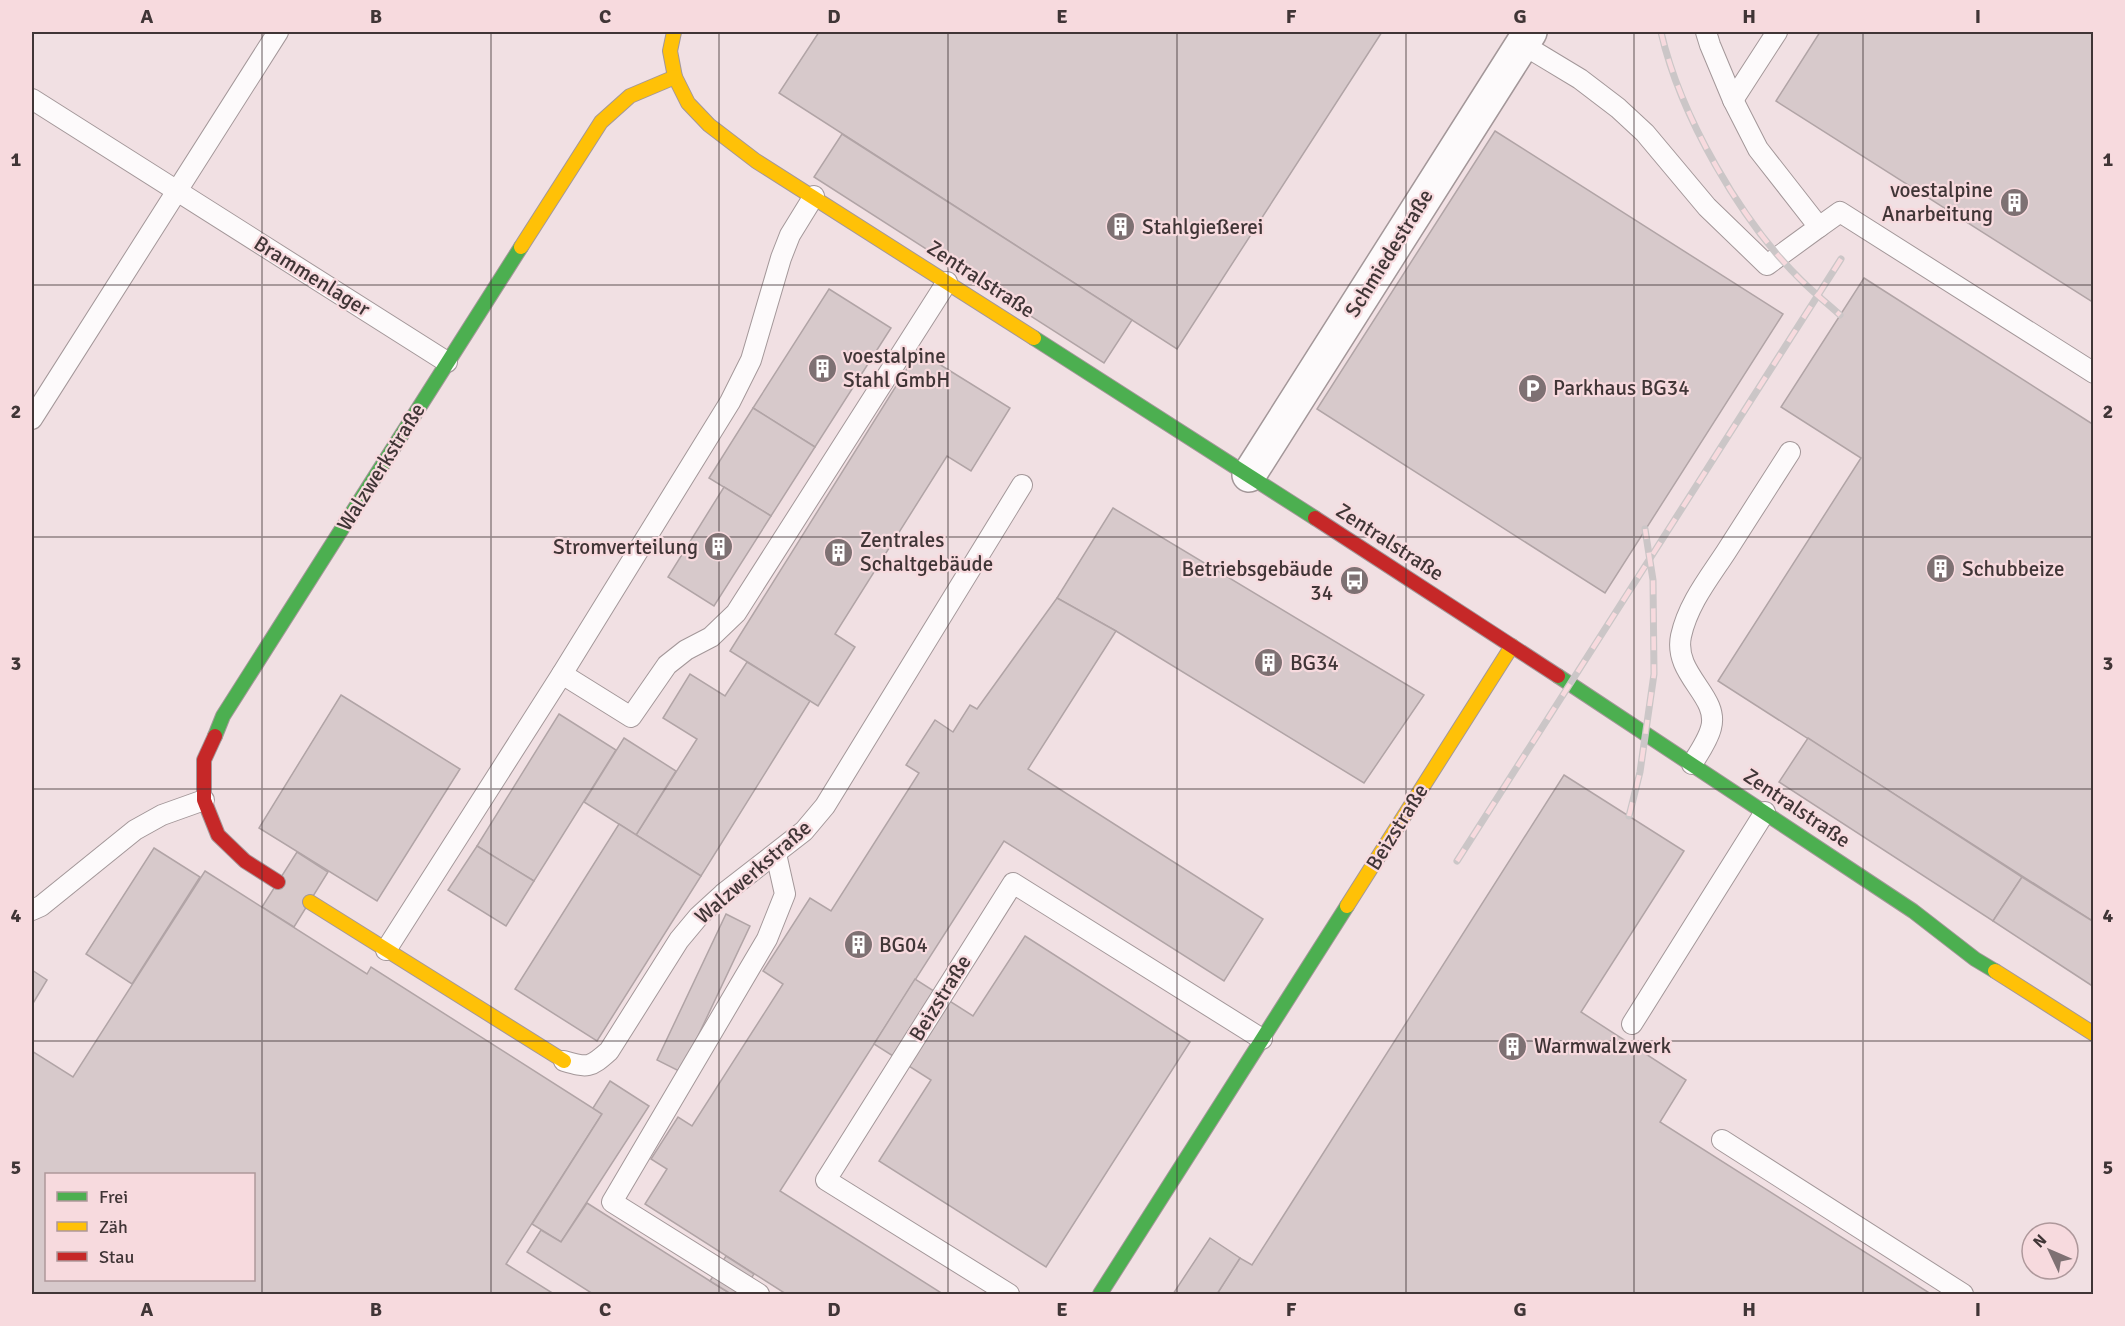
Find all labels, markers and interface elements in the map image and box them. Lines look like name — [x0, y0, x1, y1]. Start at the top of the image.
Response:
text: A — [141, 4, 154, 29]
text: B — [370, 4, 382, 29]
text: C — [599, 4, 611, 29]
text: D — [827, 4, 841, 29]
text: E — [1056, 4, 1068, 29]
text: F — [1286, 4, 1297, 29]
text: G — [1513, 4, 1527, 29]
text: H — [1742, 4, 1756, 29]
text: I — [1975, 4, 1981, 29]
text: 1 — [11, 147, 22, 172]
text: 1 — [2103, 147, 2114, 172]
place label: voestalpine Anarbeitung — [1882, 177, 1993, 227]
street label: Schmiedestraße — [1339, 184, 1439, 322]
building icon: voestalpine Anarbeitung — [1998, 186, 2030, 218]
building icon: Stahlgießerei — [1105, 211, 1137, 243]
place label: Stahlgießerei — [1142, 214, 1264, 240]
street label: Brammenlager — [249, 230, 375, 322]
street label: Zentralstraße — [922, 234, 1040, 324]
place label: voestalpine Stahl GmbH — [843, 343, 950, 393]
building icon: voestalpine Stahl GmbH — [806, 352, 838, 384]
parking icon: Parkhaus BG34 — [1516, 372, 1548, 404]
place label: Parkhaus BG34 — [1553, 375, 1690, 401]
street label: Walzwerkstraße — [331, 398, 431, 536]
text: 2 — [11, 399, 21, 424]
text: 2 — [2103, 399, 2113, 424]
street label: Zentralstraße — [1331, 497, 1449, 587]
place label: Zentrales Schaltgebäude — [860, 527, 993, 577]
building icon: Stromverteilung — [703, 531, 735, 563]
place label: Stromverteilung — [553, 534, 698, 560]
building icon: Zentrales Schaltgebäude — [823, 536, 855, 568]
building icon: Schubbeize — [1925, 553, 1957, 585]
place label: Betriebsgebäude 34 — [1181, 556, 1333, 606]
place label: Schubbeize — [1962, 556, 2064, 582]
bus stop icon: Betriebsgebäude 34 — [1338, 565, 1370, 597]
building icon: BG34 — [1253, 647, 1285, 679]
place label: BG34 — [1290, 650, 1339, 676]
text: 3 — [11, 651, 21, 676]
text: 3 — [2103, 651, 2113, 676]
street label: Zentralstraße — [1739, 763, 1855, 853]
street label: Beizstraße — [1360, 779, 1434, 875]
street label: Walzwerkstraße — [689, 814, 817, 930]
text: 4 — [11, 903, 22, 928]
text: 4 — [2103, 903, 2114, 928]
building icon: BG04 — [842, 929, 874, 961]
place label: BG04 — [879, 932, 928, 958]
street label: Beizstraße — [903, 950, 977, 1046]
building icon: Warmwalzwerk — [1497, 1030, 1529, 1062]
place label: Warmwalzwerk — [1534, 1033, 1672, 1059]
text: 5 — [11, 1155, 21, 1180]
text: 5 — [2103, 1155, 2113, 1180]
legend — [45, 1173, 255, 1281]
text: Frei — [99, 1186, 128, 1208]
text: Zäh — [99, 1216, 128, 1238]
north arrow — [2020, 1221, 2080, 1281]
text: N — [2029, 1230, 2051, 1252]
text: Stau — [99, 1246, 134, 1268]
text: A — [141, 1297, 154, 1322]
text: B — [370, 1297, 382, 1322]
text: C — [599, 1297, 611, 1322]
text: D — [827, 1297, 841, 1322]
text: E — [1056, 1297, 1068, 1322]
text: F — [1286, 1297, 1297, 1322]
text: G — [1513, 1297, 1527, 1322]
text: H — [1742, 1297, 1756, 1322]
text: I — [1975, 1297, 1981, 1322]

